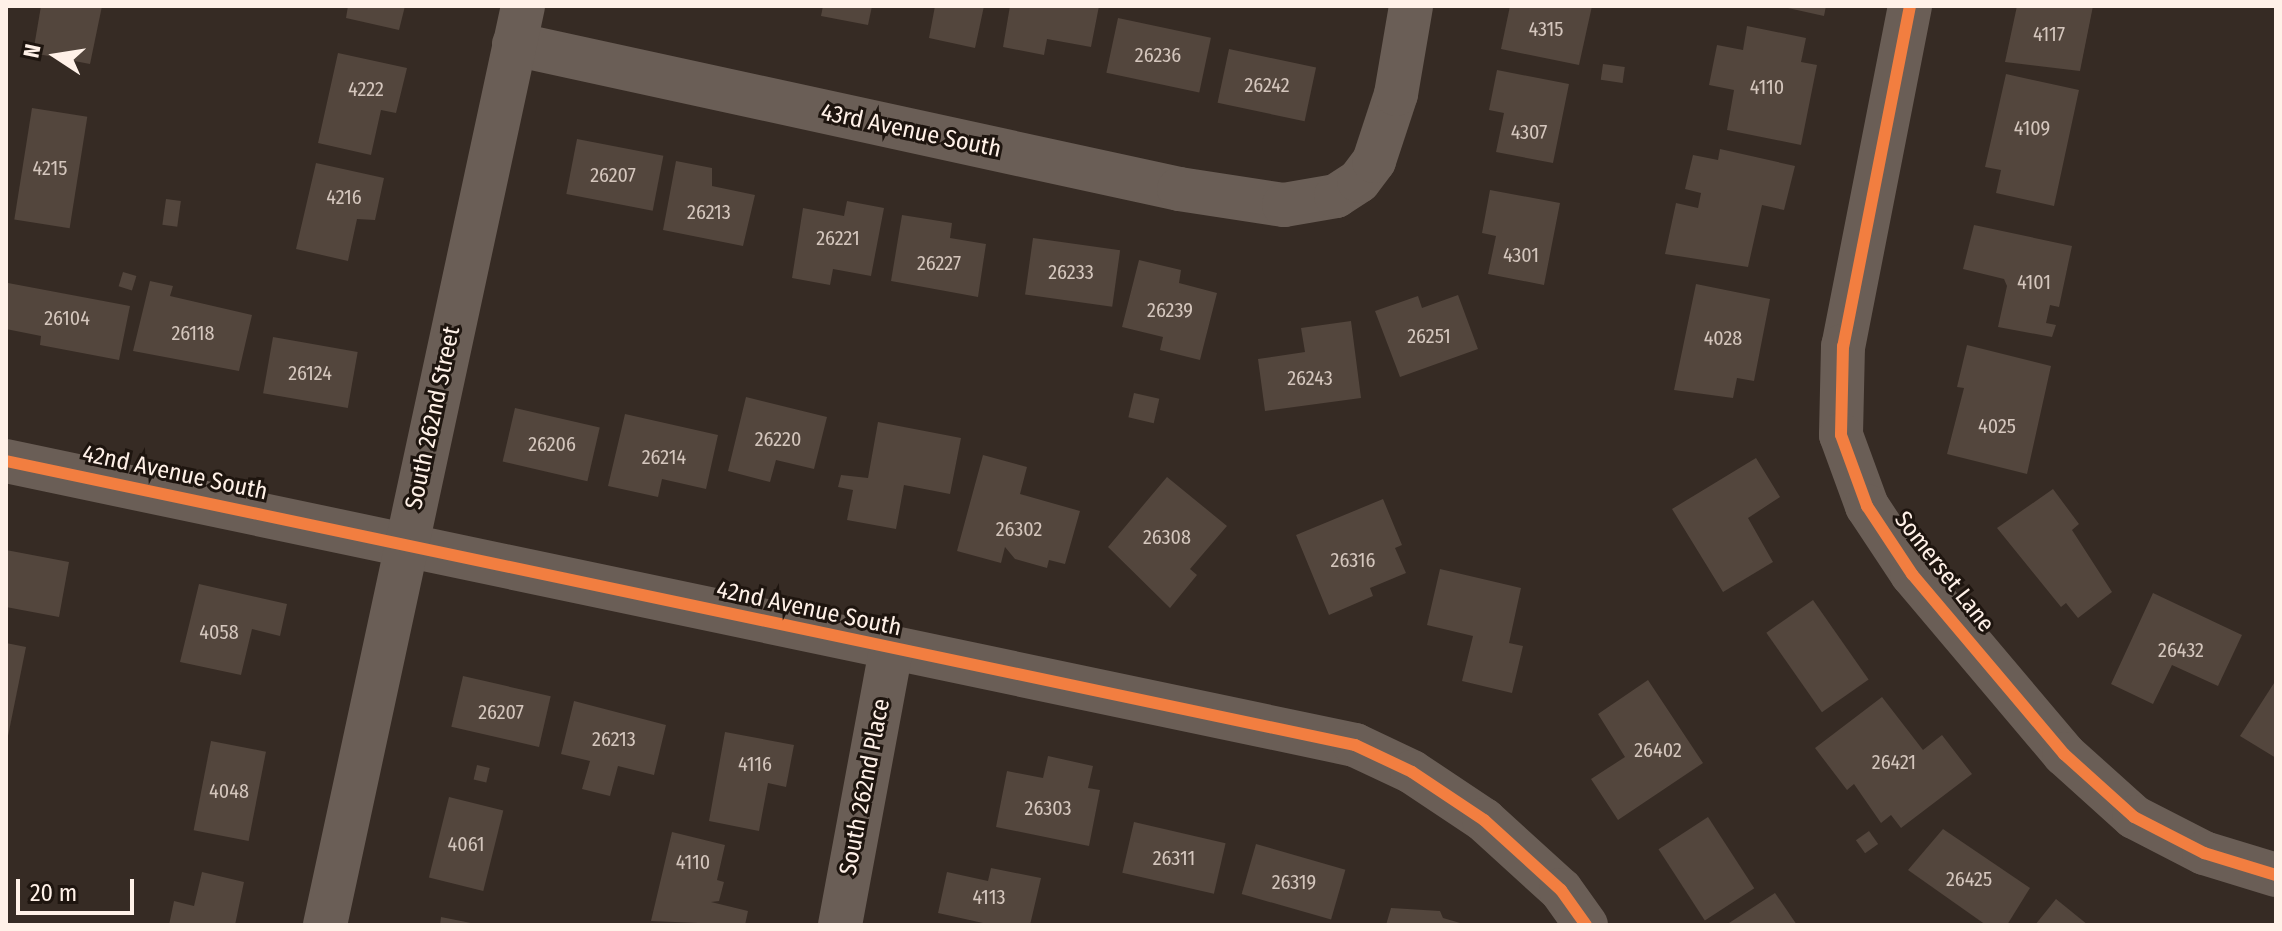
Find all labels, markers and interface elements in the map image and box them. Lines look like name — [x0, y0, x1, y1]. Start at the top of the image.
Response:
north arrow — [16, 16, 96, 96]
house number: 4315 — [1529, 17, 1563, 41]
house number: 4117 — [2033, 22, 2065, 46]
text: N — [17, 42, 47, 60]
house number: 26236 — [1135, 43, 1181, 67]
house number: 26242 — [1244, 73, 1290, 97]
house number: 4110 — [1750, 75, 1784, 99]
house number: 4222 — [348, 77, 384, 101]
street label: 43rd Avenue South — [818, 98, 1004, 164]
house number: 4109 — [2014, 116, 2050, 140]
house number: 4307 — [1511, 120, 1547, 144]
house number: 4215 — [33, 156, 67, 180]
house number: 26207 — [590, 163, 636, 187]
house number: 4216 — [326, 185, 362, 209]
house number: 26213 — [687, 200, 731, 224]
house number: 26221 — [816, 226, 860, 250]
house number: 4301 — [1503, 243, 1539, 267]
house number: 26227 — [917, 251, 961, 275]
house number: 26233 — [1048, 260, 1094, 284]
house number: 4101 — [2017, 270, 2051, 294]
house number: 26239 — [1147, 298, 1193, 322]
house number: 26104 — [44, 306, 90, 330]
house number: 26118 — [171, 321, 215, 345]
street label: South 262nd Street — [400, 324, 466, 512]
house number: 26251 — [1407, 324, 1451, 348]
house number: 4028 — [1704, 326, 1742, 350]
house number: 26124 — [288, 361, 332, 385]
house number: 26243 — [1287, 366, 1333, 390]
house number: 4025 — [1978, 414, 2016, 438]
house number: 26220 — [755, 427, 801, 451]
house number: 26206 — [528, 432, 576, 456]
street label: 42nd Avenue South — [80, 439, 270, 507]
house number: 26214 — [642, 445, 686, 469]
street label: Somerset Lane — [1888, 506, 2000, 638]
house number: 26302 — [996, 517, 1042, 541]
house number: 26308 — [1143, 525, 1191, 549]
house number: 26316 — [1331, 548, 1375, 572]
street label: 42nd Avenue South — [714, 575, 904, 643]
house number: 4058 — [199, 620, 239, 644]
house number: 26432 — [2158, 638, 2204, 662]
street label: South 262nd Place — [834, 696, 896, 878]
house number: 26207 — [478, 700, 524, 724]
house number: 26213 — [592, 727, 636, 751]
house number: 26402 — [1634, 738, 1682, 762]
house number: 26421 — [1872, 750, 1916, 774]
house number: 4116 — [738, 752, 772, 776]
house number: 4048 — [209, 779, 249, 803]
house number: 26303 — [1025, 796, 1071, 820]
house number: 4061 — [448, 832, 484, 856]
house number: 26311 — [1153, 846, 1195, 870]
house number: 4110 — [676, 850, 710, 874]
scale bar — [20, 863, 138, 913]
house number: 26425 — [1946, 867, 1992, 891]
house number: 26319 — [1272, 870, 1316, 894]
text: 20 m — [30, 879, 77, 907]
house number: 4113 — [973, 885, 1005, 909]

